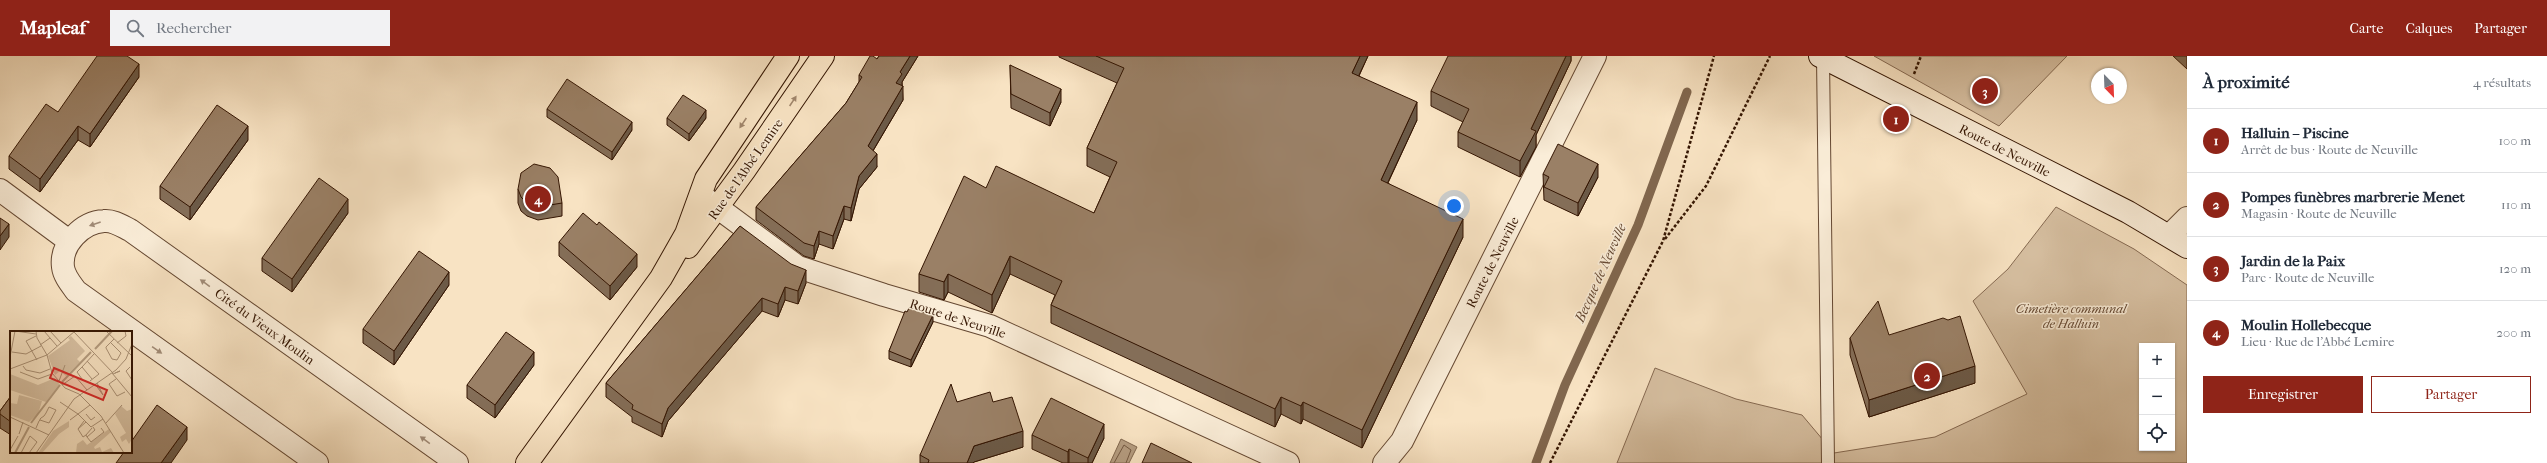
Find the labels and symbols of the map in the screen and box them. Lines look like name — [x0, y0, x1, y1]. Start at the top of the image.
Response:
north arrow — [2091, 68, 2127, 104]
pin: 3 — [1972, 76, 1998, 106]
one-way arrow — [789, 95, 796, 106]
pin: 1 — [1883, 104, 1909, 134]
street label: Rue de l'Abbé Lemire — [705, 115, 786, 223]
one-way arrow — [739, 118, 747, 128]
street label: Route de Neuville — [1957, 121, 2053, 180]
pin: 4 — [525, 184, 551, 214]
your location — [1444, 196, 1464, 216]
street label: Route de Neuville — [1463, 214, 1522, 310]
one-way arrow — [88, 221, 100, 227]
water label: Becque de Neuville — [1571, 221, 1630, 326]
one-way arrow — [200, 279, 211, 287]
street label: Cité du Vieux Moulin — [212, 285, 318, 368]
street label: Route de Neuville — [908, 296, 1008, 341]
park label: Cimetière communal de Halluin — [2016, 301, 2128, 331]
inset map — [10, 331, 132, 453]
one-way arrow — [151, 346, 162, 354]
pin: 2 — [1914, 361, 1940, 391]
one-way arrow — [420, 436, 430, 444]

